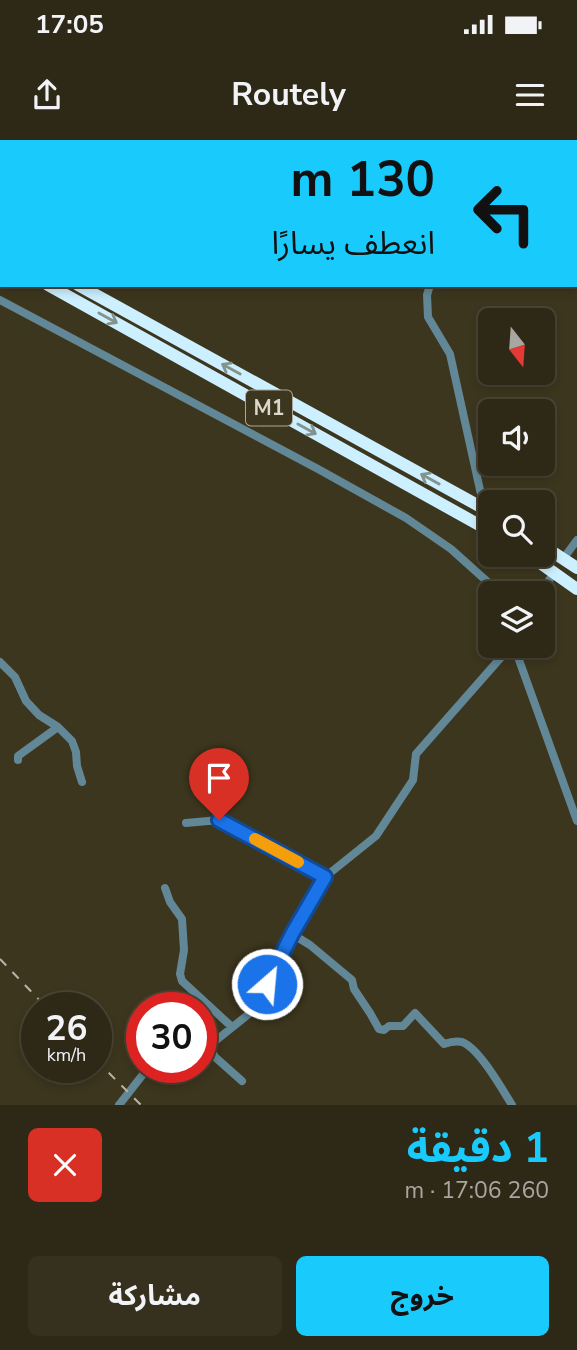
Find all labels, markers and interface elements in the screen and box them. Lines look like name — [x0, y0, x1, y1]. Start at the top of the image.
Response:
text: 17:05 — [35, 7, 104, 42]
text: Routely — [231, 73, 346, 116]
icon: share — [28, 76, 66, 114]
icon: menu — [511, 76, 549, 114]
text: 130 m — [291, 146, 435, 213]
icon: left — [459, 168, 550, 259]
text: انعطف يسارًا — [271, 222, 435, 265]
north arrow — [478, 308, 555, 385]
map controls — [478, 308, 555, 658]
one-way arrow — [97, 312, 118, 325]
one-way arrow — [221, 362, 241, 376]
road number: M1 — [246, 390, 292, 426]
button: sound — [478, 399, 555, 476]
one-way arrow — [296, 423, 317, 436]
one-way arrow — [420, 472, 441, 485]
button: search — [478, 490, 555, 567]
button: layers — [478, 581, 555, 658]
pin — [189, 748, 249, 820]
icon: arrive — [200, 759, 238, 797]
position arrow — [230, 947, 304, 1021]
speed limit sign: 30 — [126, 992, 217, 1083]
text: 26 — [45, 1005, 88, 1052]
text: km/h — [47, 1043, 86, 1067]
text: 1 دقيقة — [407, 1120, 549, 1177]
button: close — [28, 1128, 102, 1202]
text: 260 m · 17:06 — [404, 1175, 549, 1206]
button: مشاركة — [28, 1256, 282, 1336]
button: خروج — [296, 1256, 549, 1336]

